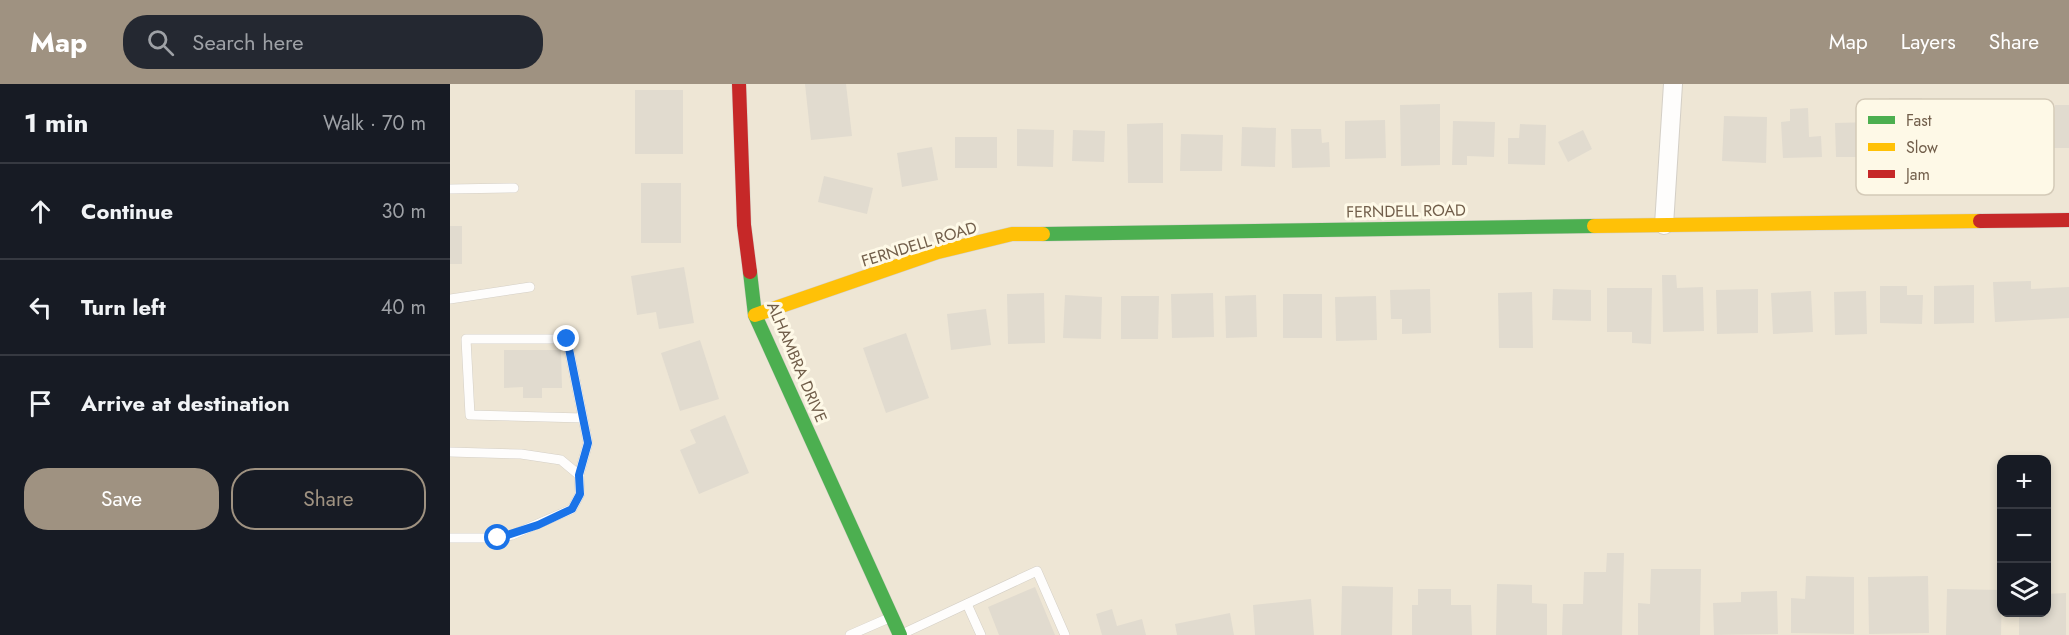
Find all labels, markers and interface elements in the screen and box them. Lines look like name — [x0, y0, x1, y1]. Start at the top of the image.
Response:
search box — [123, 15, 543, 69]
text: Map — [30, 22, 87, 63]
icon: search — [144, 26, 177, 59]
text: Search here — [192, 26, 304, 58]
text: Map — [1829, 27, 1868, 57]
text: Layers — [1901, 27, 1956, 57]
text: Share — [1989, 27, 2039, 57]
legend — [1856, 99, 2054, 195]
text: 1 min — [24, 104, 88, 142]
text: Walk · 70 m — [323, 109, 426, 138]
text: Fast — [1906, 109, 1932, 132]
text: Slow — [1906, 136, 1938, 159]
text: Jam — [1904, 163, 1930, 186]
icon: ahead — [24, 195, 57, 228]
text: Continue — [81, 195, 173, 227]
text: 30 m — [381, 197, 426, 226]
street label: FERNDELL ROAD — [1346, 198, 1466, 224]
street label: FERNDELL ROAD — [858, 215, 980, 272]
icon: left — [24, 291, 57, 324]
text: Turn left — [81, 291, 166, 323]
text: 40 m — [381, 293, 426, 322]
street label: ALHAMBRA DRIVE — [761, 298, 833, 426]
route end — [553, 325, 579, 351]
icon: arrive — [24, 387, 57, 420]
text: Arrive at destination — [81, 387, 290, 419]
map controls — [1997, 455, 2051, 617]
button: + — [1997, 455, 2051, 509]
button: Save — [24, 468, 219, 530]
button: Share — [231, 468, 426, 530]
button: − — [1997, 509, 2051, 563]
route start — [484, 524, 510, 550]
button: layers — [1997, 563, 2051, 617]

